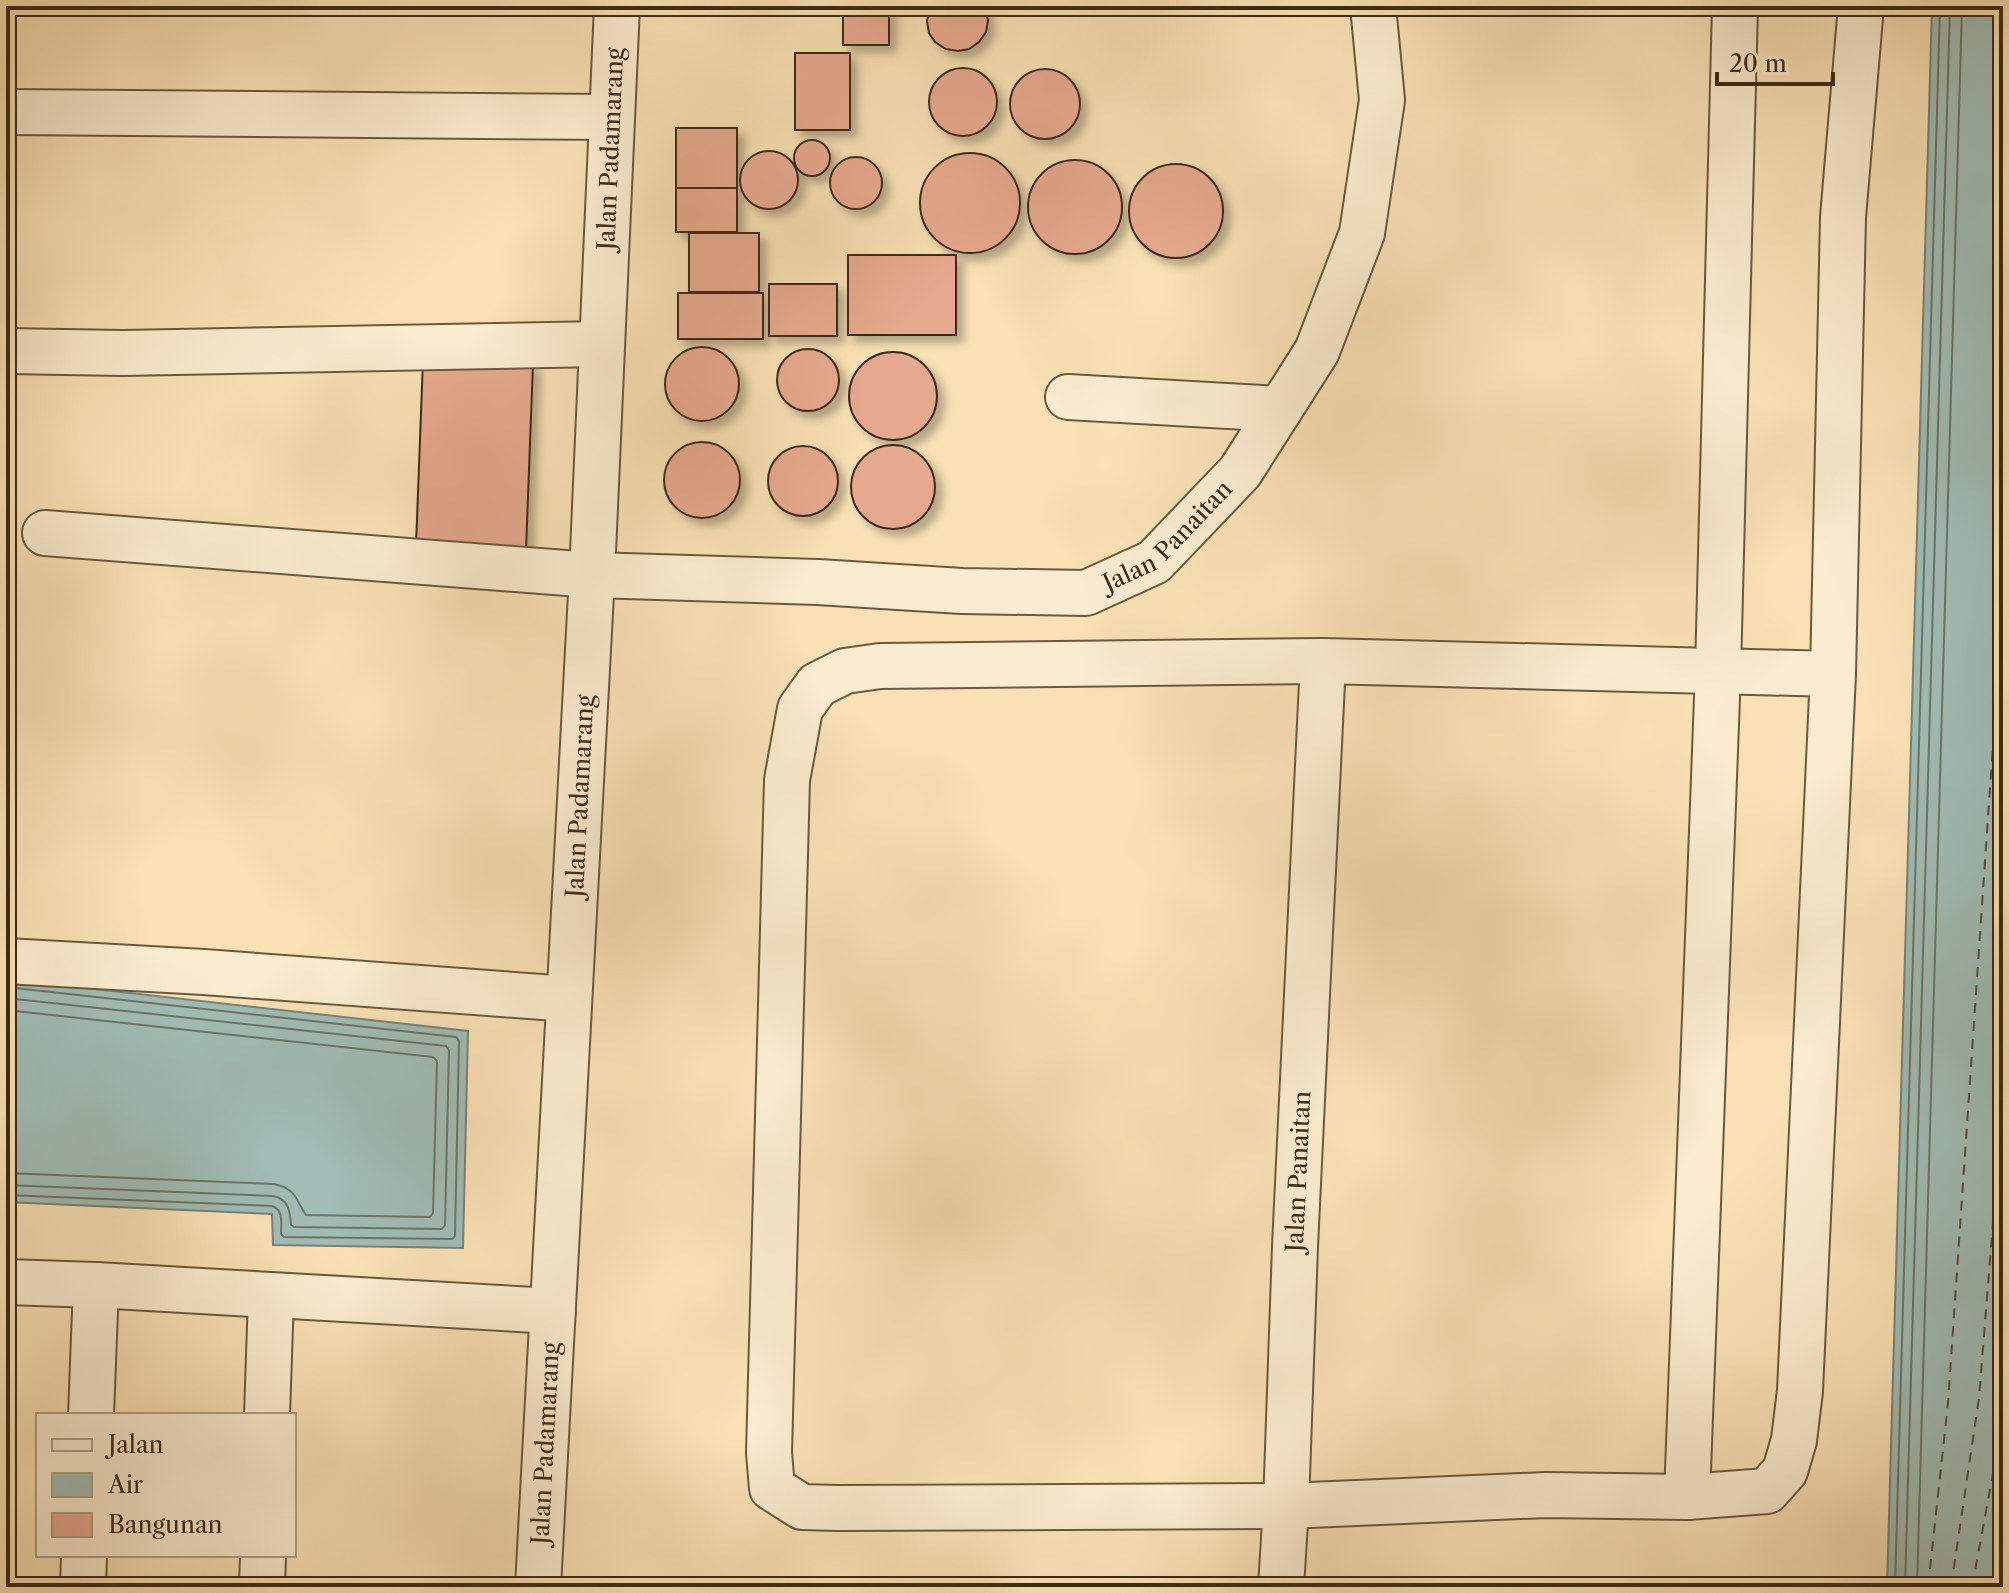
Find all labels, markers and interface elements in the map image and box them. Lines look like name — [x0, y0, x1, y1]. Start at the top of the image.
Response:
scale bar — [1717, 36, 1833, 86]
street label: Jalan Padamarang — [591, 46, 629, 255]
text: 20 m — [1729, 49, 1787, 78]
street label: Jalan Panaitan — [1095, 474, 1238, 599]
street label: Jalan Padamarang — [560, 694, 600, 902]
street label: Jalan Panaitan — [1280, 1090, 1316, 1257]
street label: Jalan Padamarang — [525, 1341, 565, 1549]
legend — [36, 1413, 296, 1557]
text: Jalan — [104, 1430, 164, 1459]
text: Air — [107, 1470, 143, 1499]
text: Bangunan — [108, 1510, 223, 1539]

